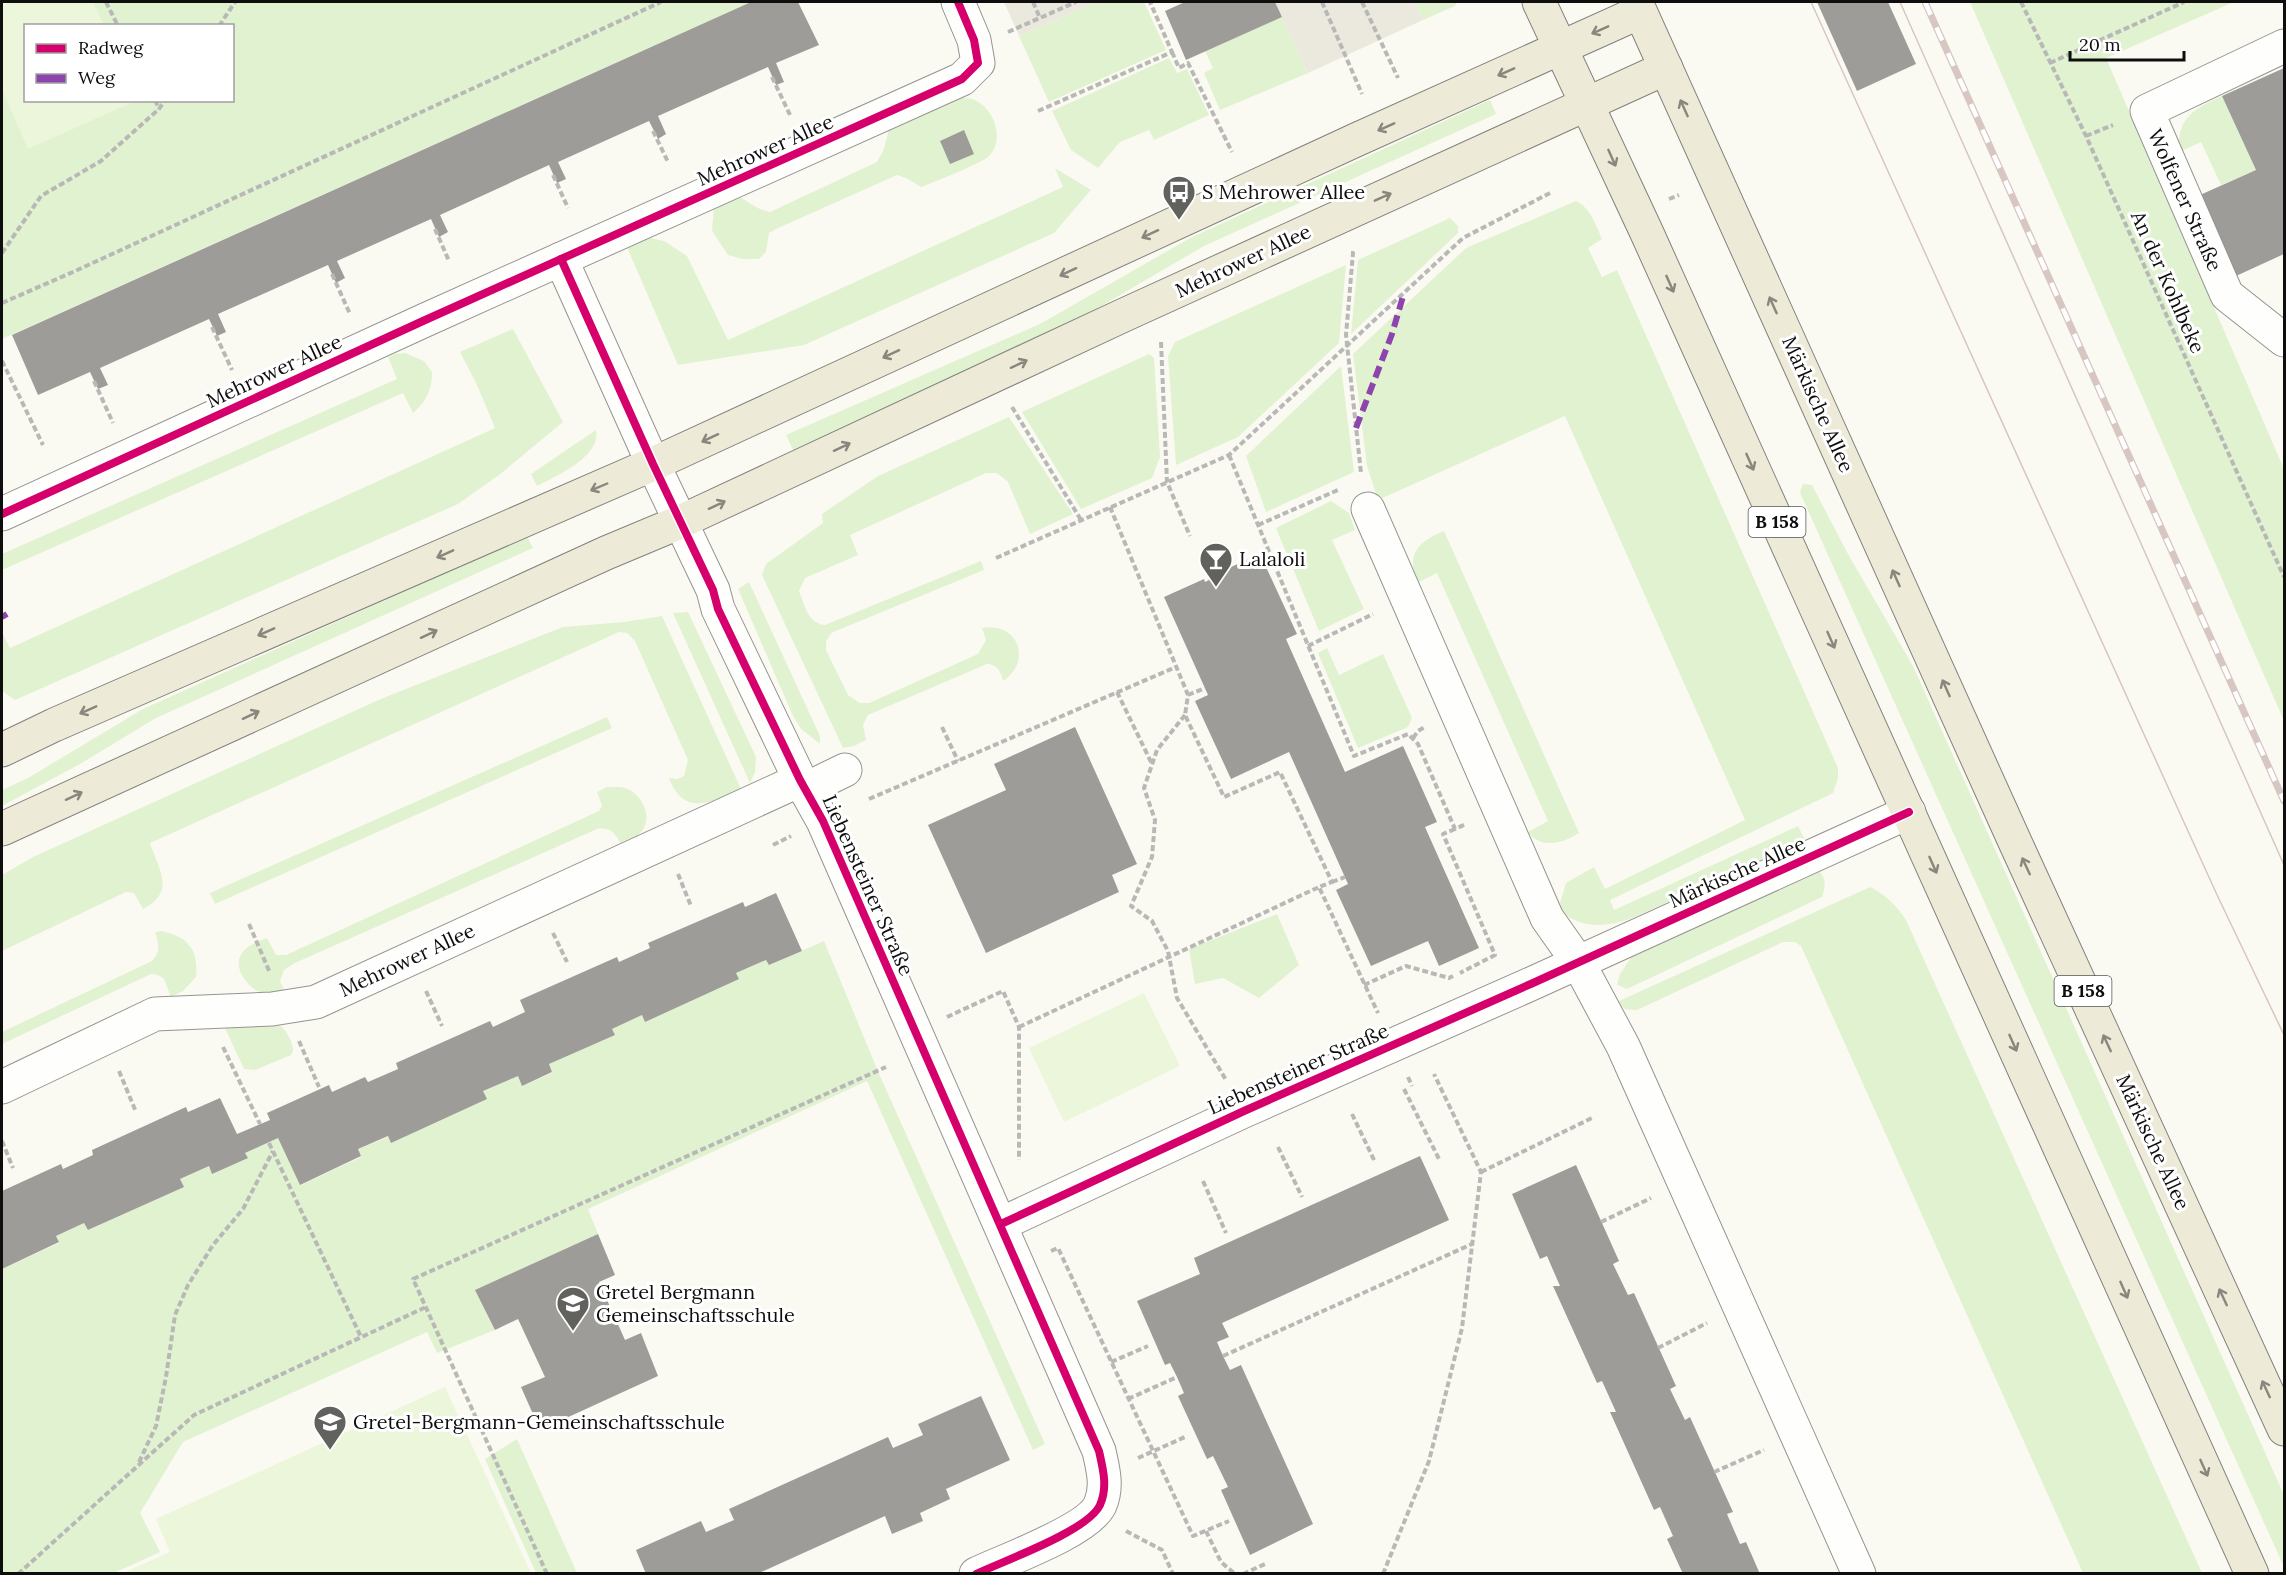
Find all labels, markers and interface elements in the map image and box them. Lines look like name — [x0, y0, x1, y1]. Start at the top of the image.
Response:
legend — [24, 24, 234, 102]
scale bar — [2070, 24, 2184, 62]
one-way arrow — [1592, 25, 1610, 37]
text: 20 m — [2079, 33, 2121, 56]
text: Radweg — [78, 36, 144, 59]
text: Weg — [78, 66, 116, 89]
one-way arrow — [1498, 67, 1516, 79]
one-way arrow — [1678, 99, 1689, 117]
street label: Mehrower Allee — [693, 108, 837, 191]
one-way arrow — [1377, 121, 1395, 133]
street label: Wolfener Straße — [2143, 125, 2228, 275]
one-way arrow — [1607, 148, 1618, 166]
bus stop icon: S Mehrower Allee — [1161, 174, 1197, 221]
place label: S Mehrower Allee — [1202, 179, 1365, 204]
one-way arrow — [1374, 190, 1392, 202]
street label: An der Kohlbeke — [2126, 206, 2211, 357]
street label: Mehrower Allee — [1171, 218, 1315, 303]
one-way arrow — [1142, 229, 1160, 240]
one-way arrow — [1060, 266, 1078, 278]
one-way arrow — [1664, 275, 1676, 293]
one-way arrow — [1766, 296, 1778, 314]
street label: Mehrower Allee — [202, 328, 346, 413]
street label: Märkische Allee — [1777, 332, 1860, 476]
one-way arrow — [883, 348, 901, 360]
one-way arrow — [1009, 358, 1027, 370]
one-way arrow — [701, 432, 719, 444]
one-way arrow — [833, 440, 851, 452]
one-way arrow — [1746, 453, 1757, 471]
one-way arrow — [591, 482, 609, 493]
one-way arrow — [708, 498, 726, 509]
road number: B 158 — [1748, 507, 1806, 537]
bar icon: Lalaloli — [1198, 541, 1234, 588]
place label: Lalaloli — [1239, 546, 1305, 571]
one-way arrow — [436, 549, 455, 560]
one-way arrow — [1890, 569, 1901, 588]
one-way arrow — [258, 627, 276, 638]
one-way arrow — [419, 628, 437, 640]
one-way arrow — [1825, 630, 1837, 648]
one-way arrow — [1939, 679, 1950, 697]
one-way arrow — [79, 705, 97, 717]
one-way arrow — [242, 709, 260, 720]
one-way arrow — [64, 790, 82, 801]
street label: Liebensteiner Straße — [817, 790, 920, 979]
street label: Märkische Allee — [1665, 830, 1809, 913]
one-way arrow — [1927, 856, 1939, 874]
one-way arrow — [2020, 857, 2031, 875]
street label: Mehrower Allee — [335, 917, 479, 1002]
road number: B 158 — [2054, 976, 2112, 1006]
street label: Liebensteiner Straße — [1203, 1017, 1392, 1120]
one-way arrow — [2007, 1034, 2019, 1052]
one-way arrow — [2101, 1034, 2113, 1052]
street label: Märkische Allee — [2111, 1070, 2196, 1214]
place label: Gretel Bergmann Gemeinschaftsschule — [596, 1279, 795, 1327]
one-way arrow — [2119, 1281, 2130, 1299]
school or university icon: Gretel Bergmann Gemeinschaftsschule — [555, 1285, 591, 1332]
one-way arrow — [2217, 1288, 2229, 1306]
one-way arrow — [2260, 1381, 2272, 1399]
school or university icon: Gretel-Bergmann-Gemeinschaftsschule — [312, 1404, 348, 1451]
place label: Gretel-Bergmann-Gemeinschaftsschule — [353, 1409, 725, 1434]
one-way arrow — [2199, 1459, 2211, 1477]

